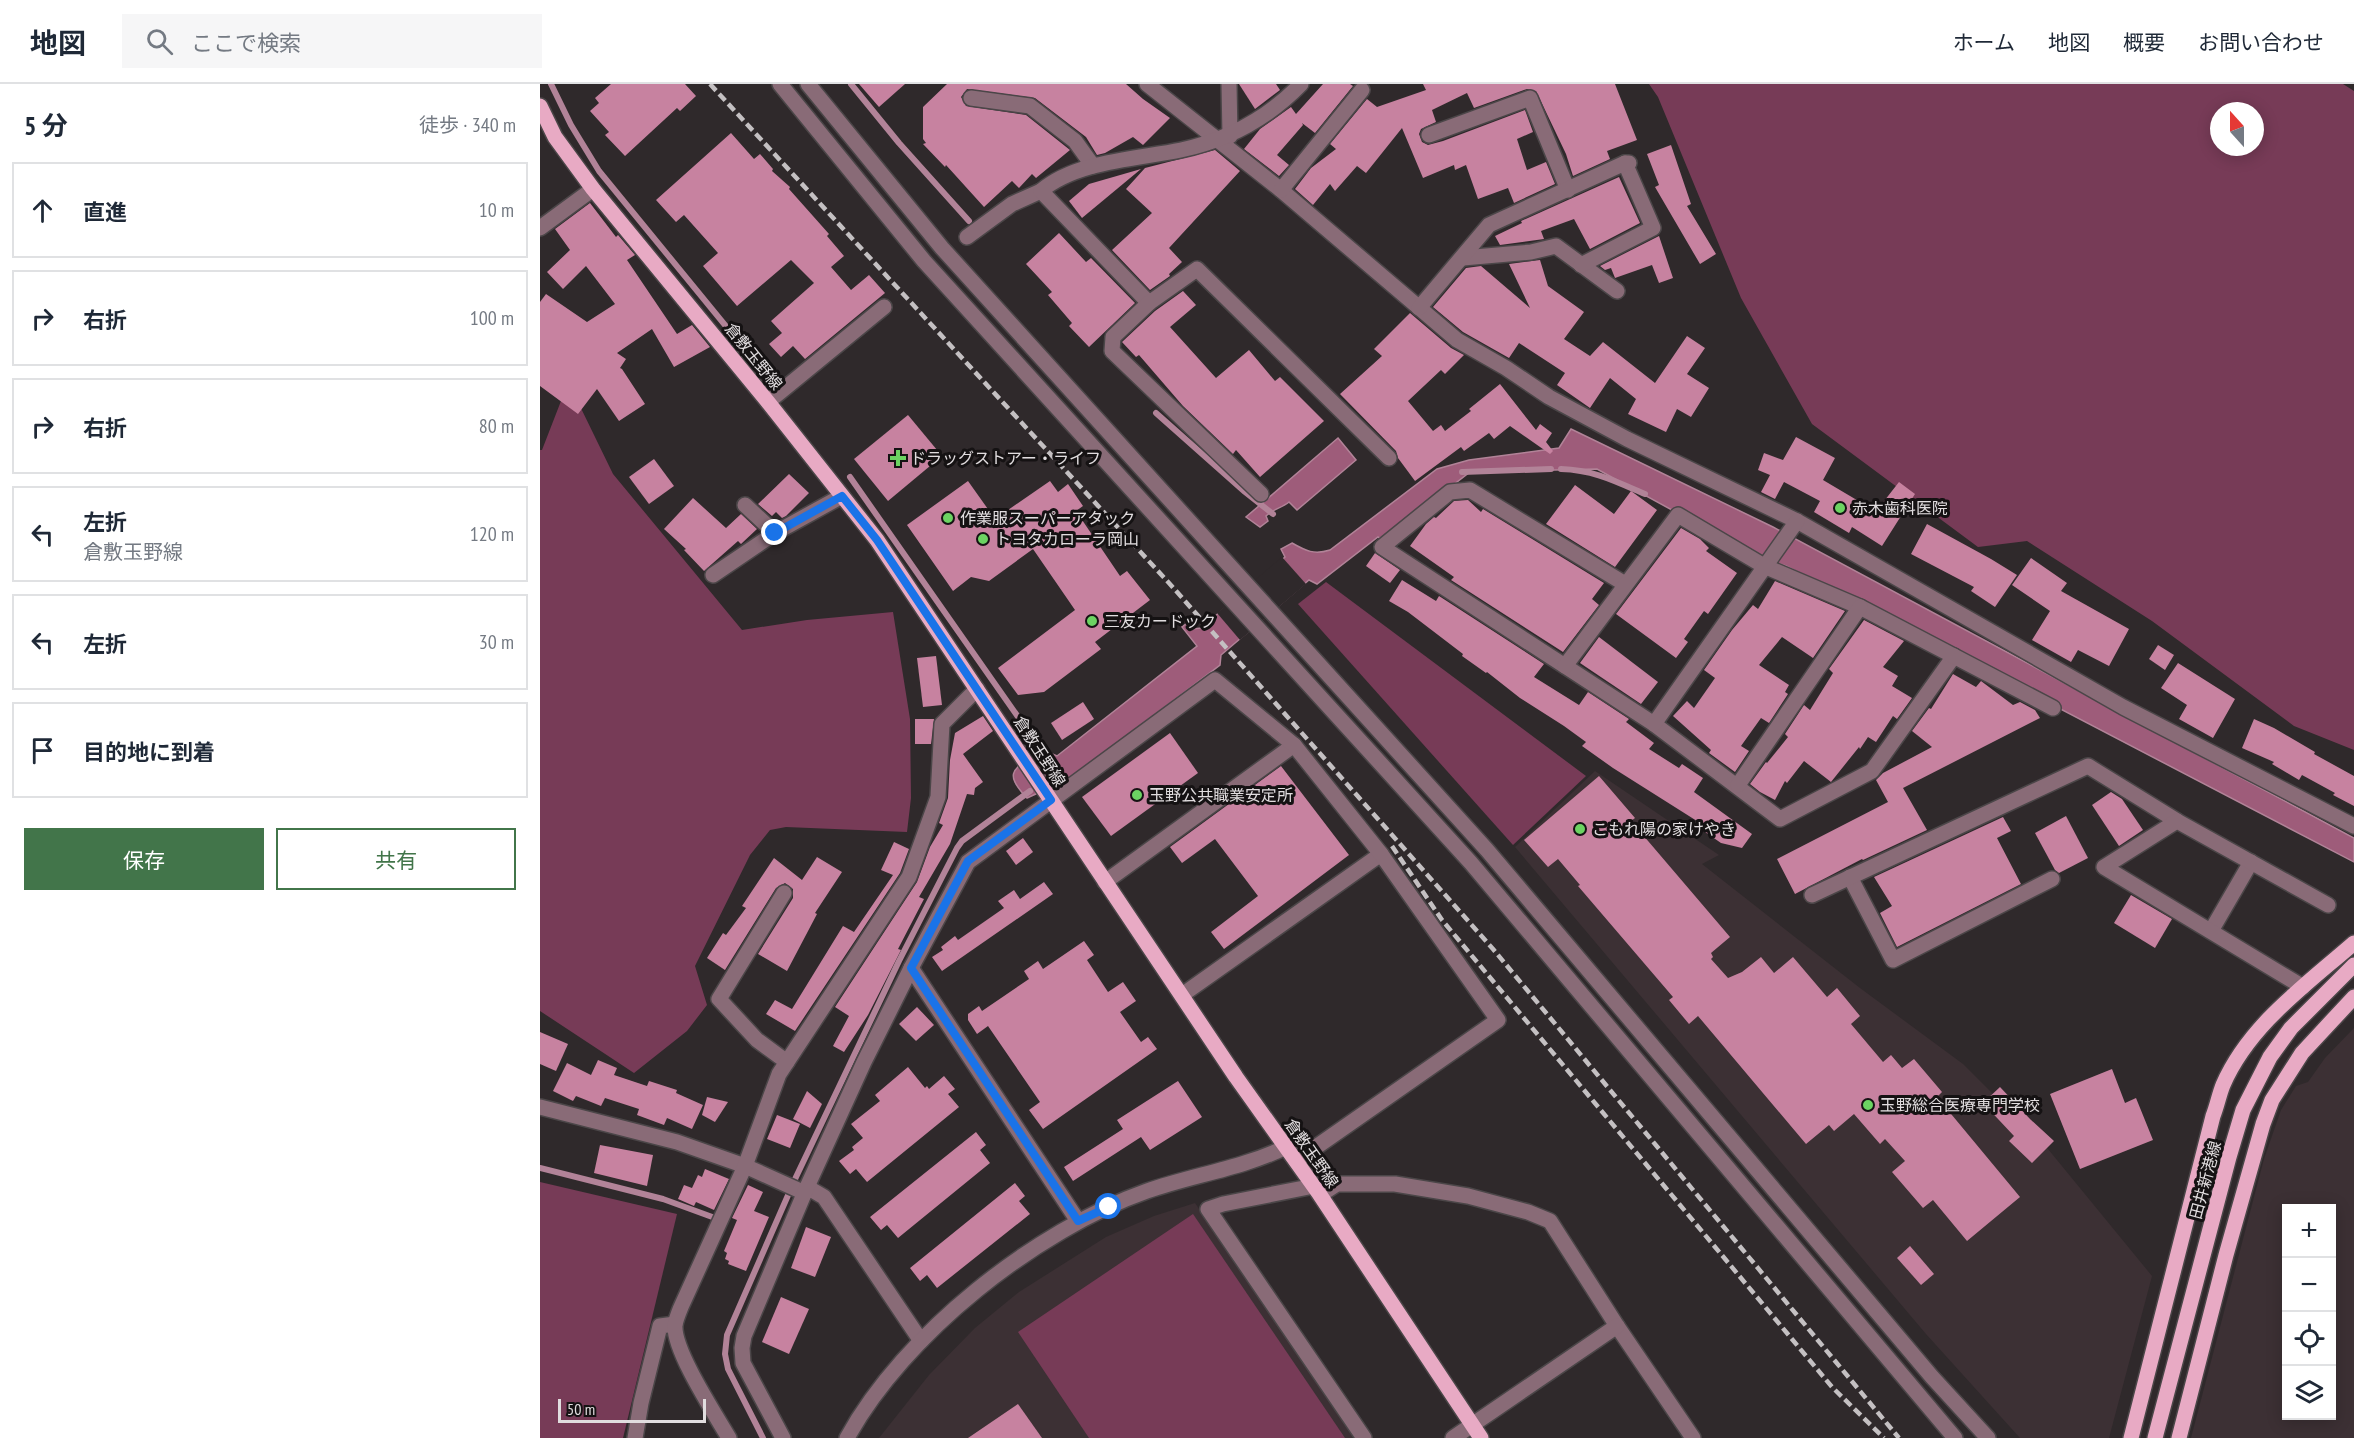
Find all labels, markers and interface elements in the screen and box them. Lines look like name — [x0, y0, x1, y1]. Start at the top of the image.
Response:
search box — [122, 14, 542, 68]
text: 地図 — [30, 24, 86, 61]
icon: search — [143, 25, 176, 58]
text: ここで検索 — [191, 29, 301, 57]
text: ホーム — [1953, 29, 2015, 56]
text: 地図 — [2048, 29, 2090, 56]
text: 概要 — [2123, 29, 2165, 56]
text: お問い合わせ — [2198, 29, 2324, 56]
north arrow — [2210, 102, 2264, 156]
text: 5 分 — [24, 109, 68, 142]
text: 徒歩 · 340 m — [419, 112, 516, 138]
icon: ahead — [26, 194, 59, 227]
text: 10 m — [479, 197, 514, 223]
text: 直進 — [83, 198, 127, 226]
icon: right — [26, 302, 59, 335]
text: 100 m — [470, 305, 514, 331]
text: 右折 — [83, 306, 127, 334]
street label: 倉敷玉野線 — [721, 319, 787, 393]
icon: right — [26, 410, 59, 443]
text: 80 m — [479, 413, 514, 439]
text: 右折 — [83, 414, 127, 442]
place label: ドラッグストアー・ライフ — [910, 448, 1101, 468]
marker: ドラッグストアー・ライフ — [891, 451, 905, 465]
place label: 赤木歯科医院 — [1852, 498, 1948, 518]
marker: 赤木歯科医院 — [1833, 501, 1847, 515]
text: 左折 — [83, 508, 127, 536]
place label: 作業服スーパーアタック — [960, 508, 1135, 528]
marker: 作業服スーパーアタック — [941, 511, 955, 525]
icon: left — [26, 518, 59, 551]
route end — [761, 519, 787, 545]
text: 120 m — [470, 521, 514, 547]
place label: トヨタカローラ岡山 — [995, 529, 1139, 549]
marker: トヨタカローラ岡山 — [976, 532, 990, 546]
text: 倉敷玉野線 — [83, 539, 183, 565]
place label: 三友カードック — [1104, 611, 1216, 631]
marker: 三友カードック — [1085, 614, 1099, 628]
icon: left — [26, 626, 59, 659]
text: 30 m — [479, 629, 514, 655]
text: 左折 — [83, 630, 127, 658]
street label: 倉敷玉野線 — [1010, 712, 1070, 790]
icon: arrive — [26, 734, 59, 767]
text: 目的地に到着 — [83, 738, 215, 766]
place label: 玉野公共職業安定所 — [1149, 785, 1293, 805]
marker: 玉野公共職業安定所 — [1130, 788, 1144, 802]
place label: こもれ陽の家けやき — [1592, 819, 1736, 839]
marker: こもれ陽の家けやき — [1573, 822, 1587, 836]
button: 保存 — [24, 828, 264, 890]
button: 共有 — [276, 828, 516, 890]
place label: 玉野総合医療専門学校 — [1880, 1095, 2040, 1115]
marker: 玉野総合医療専門学校 — [1861, 1098, 1875, 1112]
street label: 倉敷玉野線 — [1281, 1114, 1343, 1192]
street label: 田井新港線 — [2185, 1139, 2225, 1221]
route start — [1095, 1193, 1121, 1219]
map controls — [2282, 1204, 2336, 1420]
button: + — [2282, 1204, 2336, 1258]
button: − — [2282, 1258, 2336, 1312]
button: locate — [2282, 1312, 2336, 1366]
button: layers — [2282, 1366, 2336, 1420]
scale bar — [558, 1396, 706, 1424]
text: 50 m — [567, 1399, 595, 1419]

